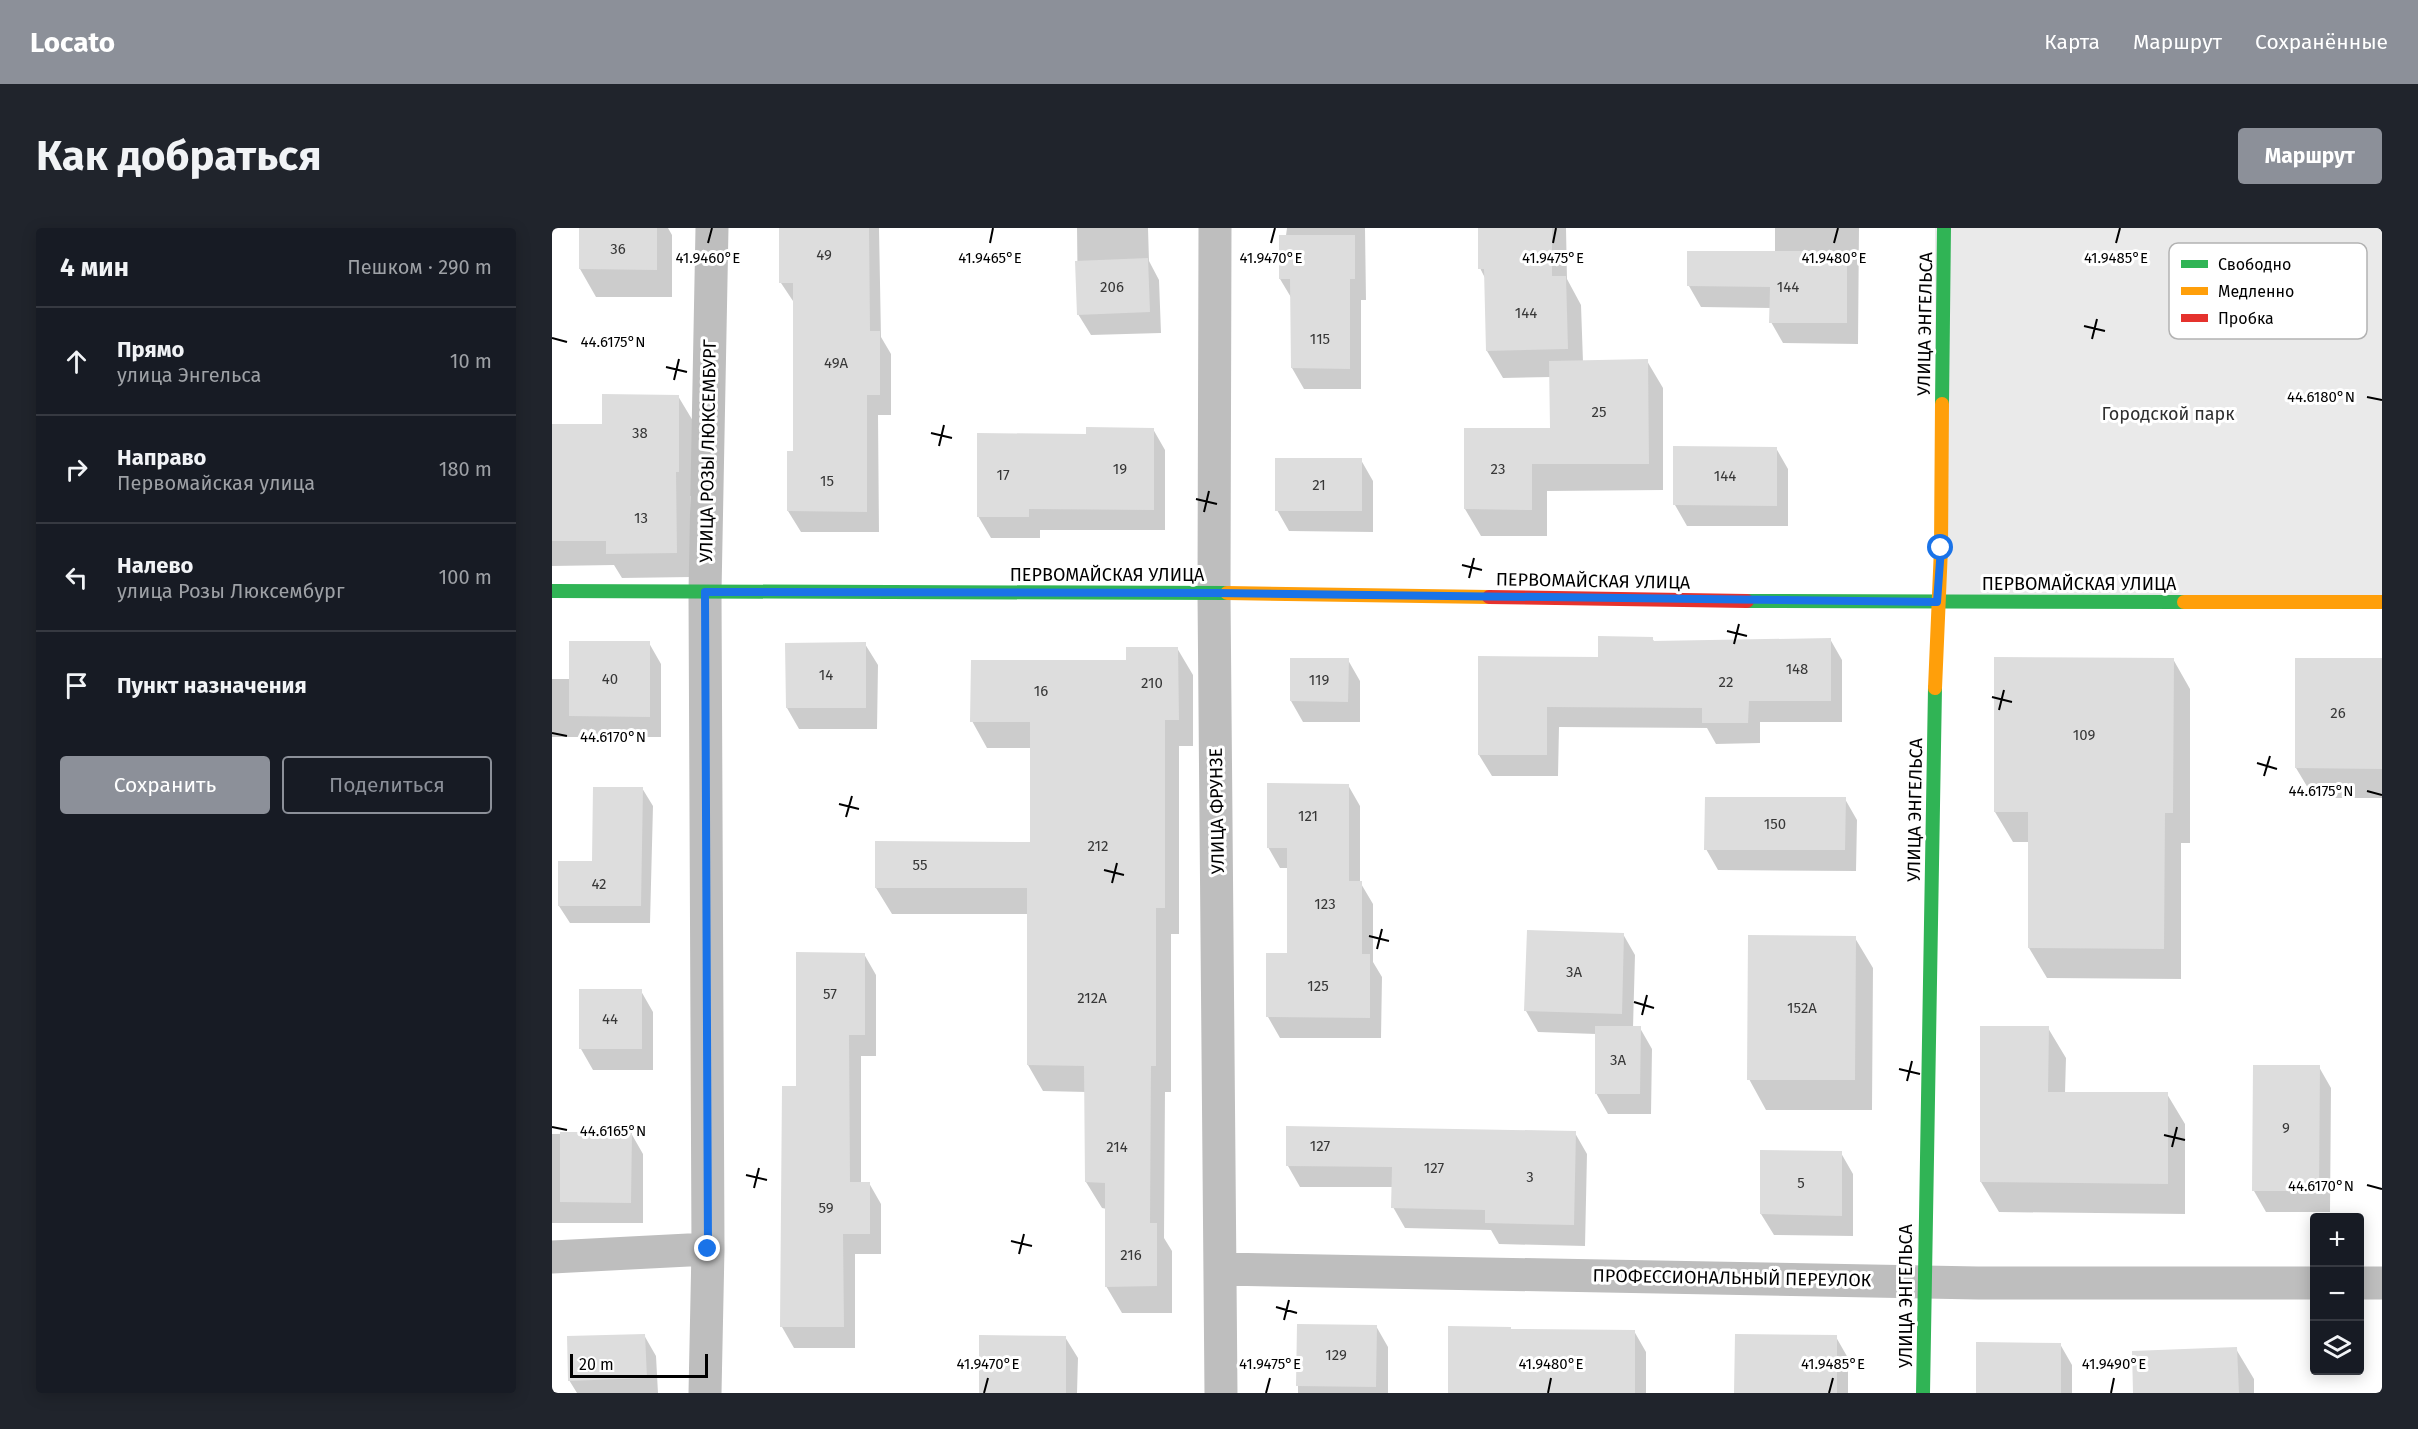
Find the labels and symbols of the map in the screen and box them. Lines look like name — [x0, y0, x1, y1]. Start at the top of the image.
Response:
house number: 36 — [610, 240, 626, 258]
legend — [2169, 243, 2367, 339]
house number: 49 — [816, 246, 832, 264]
text: 41.9460°E — [676, 249, 740, 267]
text: 41.9465°E — [958, 249, 1022, 267]
text: 41.9470°E — [1240, 249, 1302, 267]
text: 41.9475°E — [1522, 249, 1584, 267]
text: 41.9480°E — [1801, 249, 1867, 267]
text: 41.9485°E — [2084, 249, 2148, 267]
street label: УЛИЦА ЭНГЕЛЬСА — [1913, 251, 1937, 396]
text: Свободно — [2218, 255, 2291, 274]
house number: 206 — [1100, 278, 1124, 296]
house number: 144 — [1777, 278, 1799, 296]
text: Медленно — [2218, 282, 2294, 301]
house number: 144 — [1515, 304, 1537, 322]
text: Пробка — [2218, 309, 2274, 328]
house number: 115 — [1310, 330, 1330, 348]
text: 44.6175°N — [580, 333, 646, 351]
street label: УЛИЦА РОЗЫ ЛЮКСЕМБУРГ — [695, 339, 721, 563]
house number: 49А — [824, 354, 848, 372]
text: 44.6180°N — [2287, 388, 2355, 406]
house number: 25 — [1592, 403, 1606, 421]
park label: Городской парк — [2101, 403, 2235, 425]
house number: 38 — [632, 424, 648, 442]
house number: 19 — [1113, 460, 1127, 478]
house number: 23 — [1491, 460, 1505, 478]
house number: 17 — [996, 466, 1010, 484]
house number: 144 — [1714, 467, 1736, 485]
house number: 15 — [820, 472, 834, 490]
house number: 21 — [1312, 476, 1326, 494]
house number: 13 — [634, 509, 648, 527]
route start — [1927, 534, 1953, 560]
street label: ПЕРВОМАЙСКАЯ УЛИЦА — [1010, 564, 1205, 586]
street label: ПЕРВОМАЙСКАЯ УЛИЦА — [1496, 568, 1691, 594]
street label: ПЕРВОМАЙСКАЯ УЛИЦА — [1982, 573, 2177, 595]
house number: 148 — [1786, 660, 1808, 678]
house number: 14 — [819, 666, 833, 684]
house number: 40 — [602, 670, 618, 688]
house number: 119 — [1309, 671, 1329, 689]
house number: 22 — [1719, 673, 1733, 691]
house number: 210 — [1141, 674, 1163, 692]
house number: 16 — [1034, 682, 1048, 700]
house number: 26 — [2330, 704, 2346, 722]
house number: 109 — [2073, 726, 2095, 744]
text: 44.6170°N — [580, 728, 646, 746]
street label: УЛИЦА ЭНГЕЛЬСА — [1903, 737, 1927, 882]
street label: УЛИЦА ФРУНЗЕ — [1205, 748, 1229, 874]
text: 44.6175°N — [2288, 782, 2354, 800]
house number: 121 — [1298, 807, 1318, 825]
house number: 150 — [1764, 815, 1786, 833]
house number: 212 — [1088, 837, 1108, 855]
house number: 55 — [913, 856, 927, 874]
house number: 42 — [591, 875, 607, 893]
house number: 123 — [1314, 895, 1336, 913]
house number: 3А — [1566, 963, 1582, 981]
house number: 125 — [1307, 977, 1329, 995]
house number: 57 — [823, 985, 837, 1003]
house number: 212А — [1077, 989, 1107, 1007]
house number: 152А — [1787, 999, 1817, 1017]
house number: 44 — [602, 1010, 618, 1028]
house number: 3А — [1610, 1051, 1626, 1069]
house number: 9 — [2282, 1119, 2290, 1137]
text: 44.6165°N — [580, 1122, 646, 1140]
house number: 127 — [1310, 1137, 1331, 1155]
house number: 214 — [1106, 1138, 1128, 1156]
house number: 127 — [1424, 1159, 1445, 1177]
house number: 3 — [1526, 1168, 1534, 1186]
house number: 5 — [1797, 1174, 1805, 1192]
text: 44.6170°N — [2288, 1177, 2354, 1195]
house number: 59 — [818, 1199, 834, 1217]
street label: УЛИЦА ЭНГЕЛЬСА — [1895, 1223, 1917, 1368]
route end — [694, 1235, 720, 1261]
house number: 216 — [1120, 1246, 1142, 1264]
street label: ПРОФЕССИОНАЛЬНЫЙ ПЕРЕУЛОК — [1592, 1265, 1872, 1291]
house number: 129 — [1325, 1346, 1347, 1364]
scale bar — [570, 1351, 708, 1378]
text: 41.9470°E — [957, 1355, 1019, 1373]
text: 41.9475°E — [1239, 1355, 1301, 1373]
text: 41.9480°E — [1518, 1355, 1584, 1373]
text: 41.9485°E — [1801, 1355, 1865, 1373]
text: 41.9490°E — [2082, 1355, 2146, 1373]

